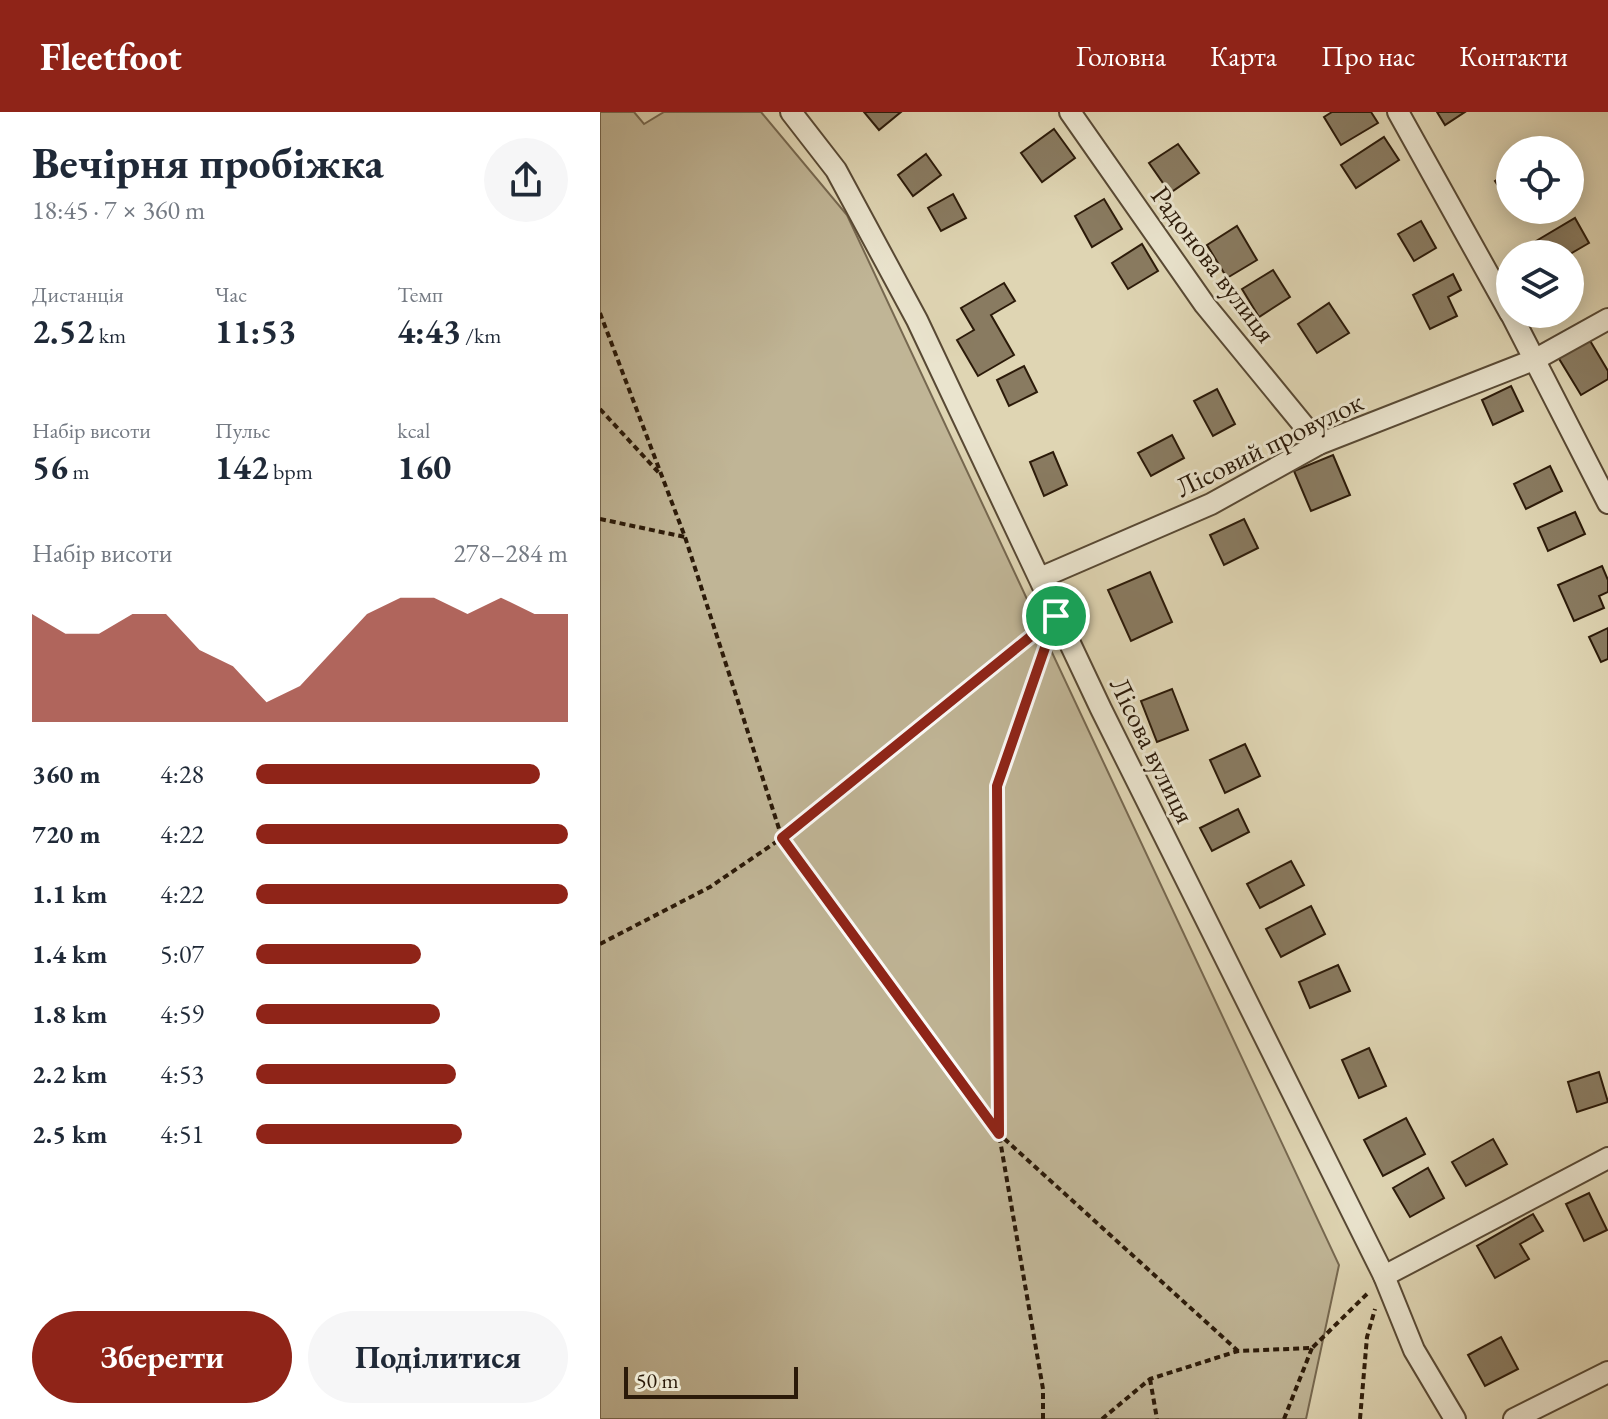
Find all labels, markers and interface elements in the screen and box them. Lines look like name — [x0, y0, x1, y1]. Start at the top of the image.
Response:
text: Fleetfoot — [40, 32, 182, 81]
text: Головна — [1076, 38, 1166, 74]
text: Карта — [1210, 38, 1277, 74]
text: Про нас — [1321, 38, 1415, 74]
text: Контакти — [1459, 38, 1568, 74]
text: Вечірня пробіжка — [32, 134, 384, 191]
map controls — [1496, 136, 1584, 328]
button: locate — [1496, 136, 1584, 224]
button: share — [484, 138, 568, 222]
street label: Радонова вулиця — [1143, 178, 1285, 350]
text: 18:45 · 7 × 360 m — [32, 193, 205, 227]
button: layers — [1496, 240, 1584, 328]
text: Дистанція — [32, 280, 124, 309]
text: Час — [215, 280, 247, 309]
text: Темп — [397, 280, 443, 309]
text: 2.52 — [32, 309, 94, 353]
text: 11:53 — [215, 309, 296, 353]
text: 4:43 — [397, 309, 461, 353]
text: km — [94, 321, 126, 350]
text: /km — [461, 321, 502, 350]
street label: Лісовий провулок — [1169, 383, 1369, 505]
text: Набір висоти — [32, 416, 151, 445]
text: Пульс — [215, 416, 270, 445]
text: kcal — [397, 416, 430, 445]
text: 56 — [32, 445, 68, 489]
text: 142 — [215, 445, 269, 489]
text: 160 — [397, 445, 451, 489]
text: m — [68, 457, 90, 486]
text: bpm — [269, 457, 313, 486]
text: Набір висоти — [32, 536, 172, 570]
text: 278–284 m — [453, 536, 568, 570]
pin — [1022, 582, 1090, 650]
icon: arrive — [1034, 594, 1078, 638]
street label: Лісова вулиця — [1102, 671, 1204, 829]
text: 360 m — [32, 757, 100, 791]
text: 4:28 — [160, 757, 204, 791]
text: 720 m — [32, 817, 100, 851]
text: 4:22 — [160, 817, 204, 851]
text: 1.1 km — [32, 877, 107, 911]
text: 4:22 — [160, 877, 204, 911]
text: 1.4 km — [32, 937, 107, 971]
text: 5:07 — [160, 937, 204, 971]
text: 1.8 km — [32, 997, 107, 1031]
text: 4:59 — [160, 997, 204, 1031]
text: 2.2 km — [32, 1057, 107, 1091]
text: 4:53 — [160, 1057, 204, 1091]
text: 2.5 km — [32, 1117, 107, 1151]
text: 4:51 — [160, 1117, 204, 1151]
button: Зберегти — [32, 1311, 292, 1403]
button: Поділитися — [308, 1311, 568, 1403]
scale bar — [624, 1363, 798, 1399]
text: 50 m — [636, 1366, 679, 1395]

